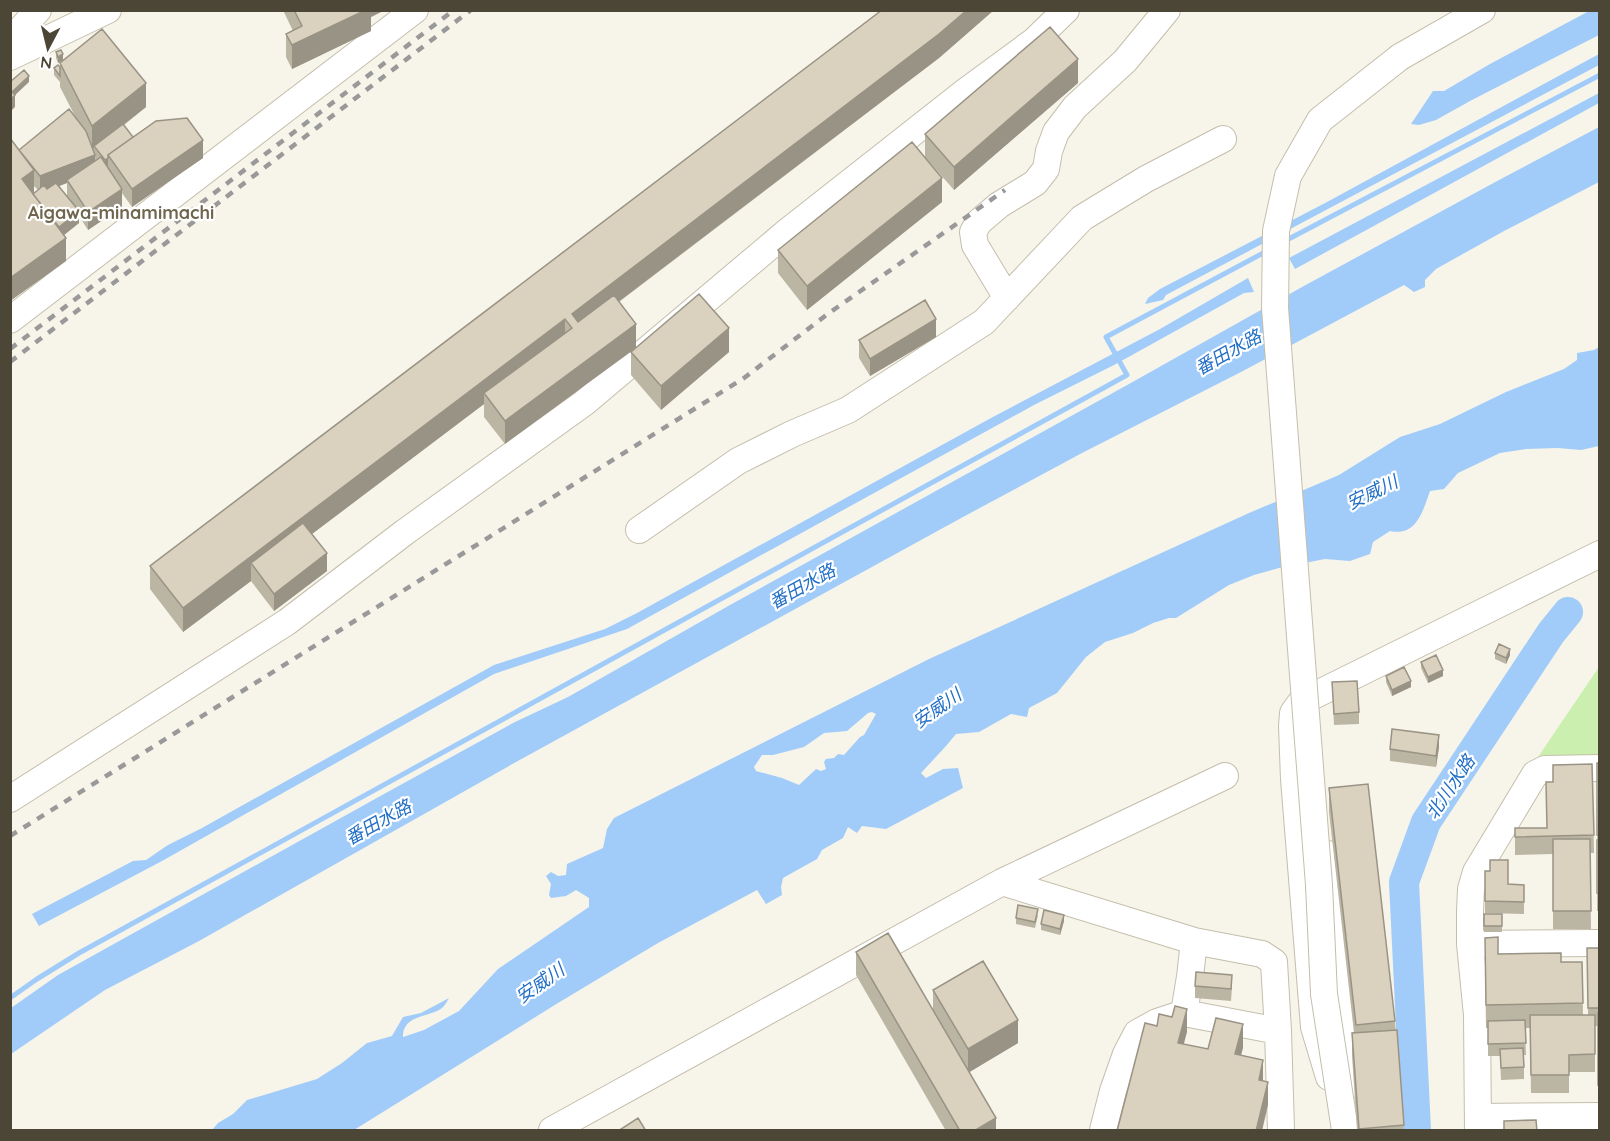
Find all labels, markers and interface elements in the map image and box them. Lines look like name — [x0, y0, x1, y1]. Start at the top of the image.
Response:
north arrow — [18, 18, 78, 78]
text: N — [39, 52, 53, 74]
district label: Aigawa-minamimachi — [28, 201, 214, 224]
water label: 番田水路 — [1191, 324, 1267, 380]
water label: 安威川 — [1343, 469, 1403, 514]
water label: 番田水路 — [765, 558, 841, 614]
water label: 安威川 — [908, 682, 967, 733]
water label: 北川水路 — [1420, 749, 1481, 823]
water label: 番田水路 — [341, 794, 417, 850]
water label: 安威川 — [511, 957, 570, 1008]

